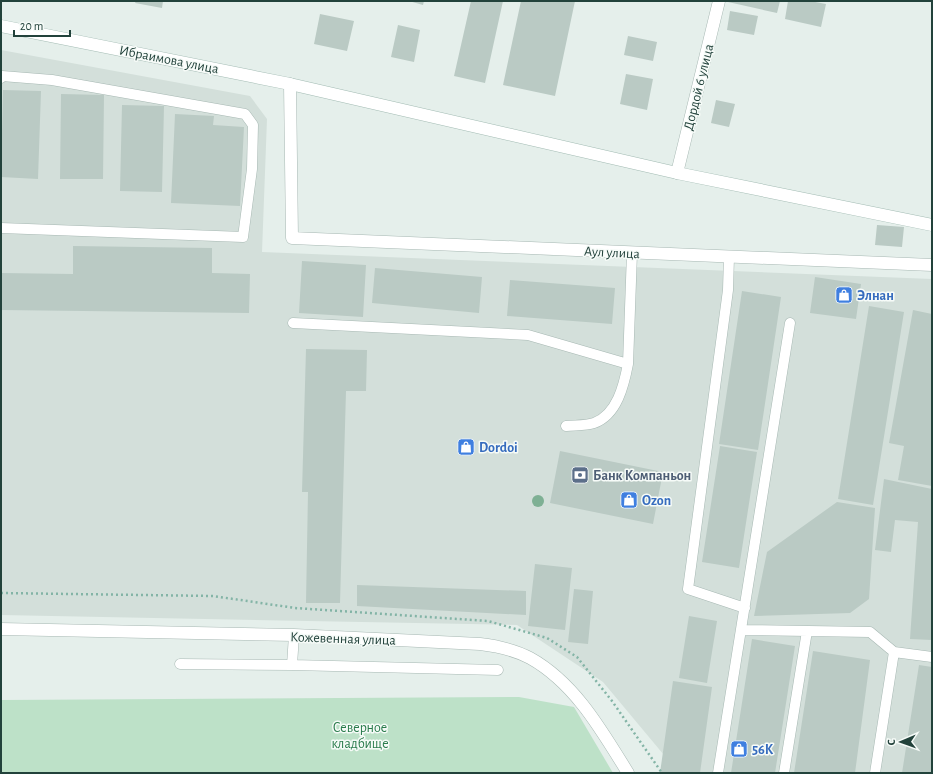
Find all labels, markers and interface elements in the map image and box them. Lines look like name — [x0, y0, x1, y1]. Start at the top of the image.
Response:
scale bar — [14, 12, 70, 38]
text: 20 m — [20, 20, 43, 32]
street label: Дордой 6 улица — [681, 42, 717, 132]
street label: Ибраимова улица — [118, 43, 220, 77]
street label: Аул улица — [584, 245, 641, 261]
shop icon: Элнан — [834, 285, 854, 305]
place label: Элнан — [857, 289, 894, 303]
shop icon: Dordoi — [456, 437, 476, 457]
place label: Dordoi — [479, 441, 518, 455]
bank icon: Банк Компаньон — [570, 465, 590, 485]
place label: Банк Компаньон — [593, 469, 691, 483]
shop icon: Ozon — [619, 490, 639, 510]
place label: Ozon — [642, 494, 671, 508]
street label: Кожевенная улица — [290, 630, 397, 648]
park label: Северное кладбище — [331, 721, 389, 751]
north arrow — [881, 722, 921, 762]
shop icon: 56К — [729, 739, 749, 759]
text: С — [886, 739, 897, 746]
place label: 56К — [752, 743, 774, 757]

